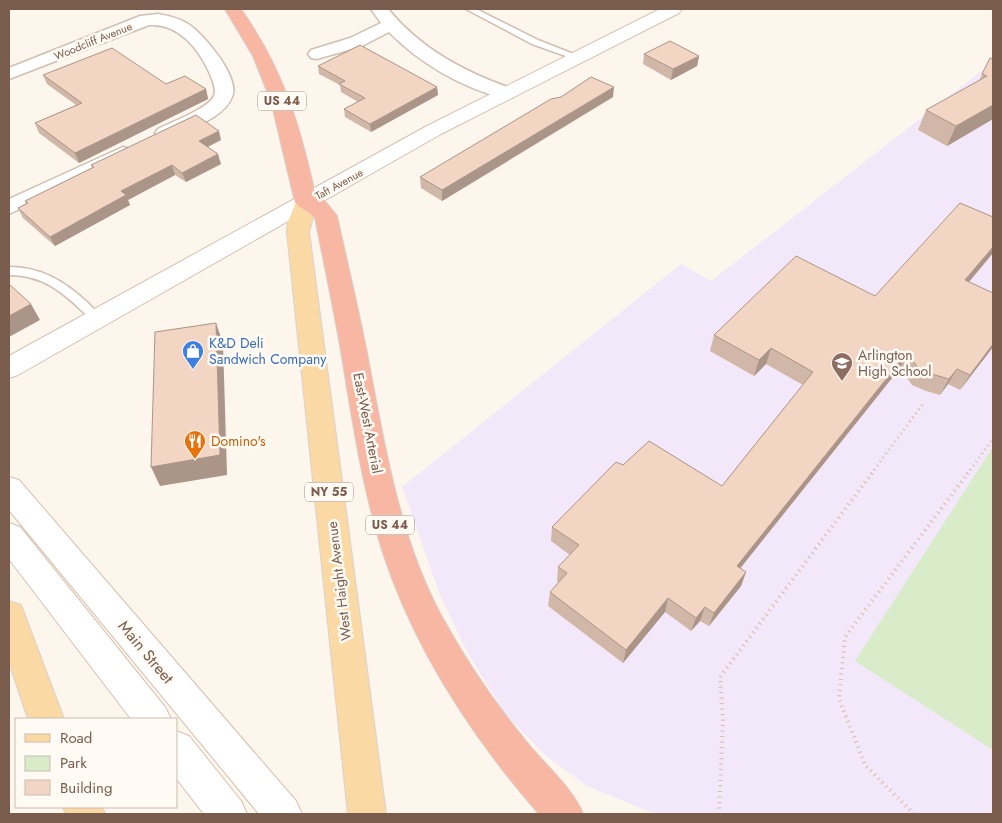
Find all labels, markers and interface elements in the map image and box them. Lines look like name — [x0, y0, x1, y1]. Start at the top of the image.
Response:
street label: Woodcliff Avenue — [52, 18, 135, 64]
road number: US 44 — [258, 92, 306, 110]
street label: Taft Avenue — [312, 164, 366, 204]
place label: K&D Deli Sandwich Company — [209, 333, 327, 369]
shop icon: K&D Deli Sandwich Company — [181, 339, 205, 370]
place label: Arlington High School — [858, 345, 931, 381]
school or university icon: Arlington High School — [830, 351, 854, 382]
street label: East-West Arterial — [348, 371, 388, 475]
restaurant icon: Domino's — [183, 429, 207, 460]
place label: Domino's — [211, 431, 266, 451]
road number: NY 55 — [305, 482, 353, 502]
road number: US 44 — [366, 516, 414, 534]
street label: West Haight Avenue — [322, 520, 356, 642]
street label: Main Street — [113, 615, 179, 689]
legend — [15, 718, 178, 808]
text: Road — [60, 727, 92, 749]
text: Park — [60, 752, 87, 774]
text: Building — [60, 777, 112, 799]

